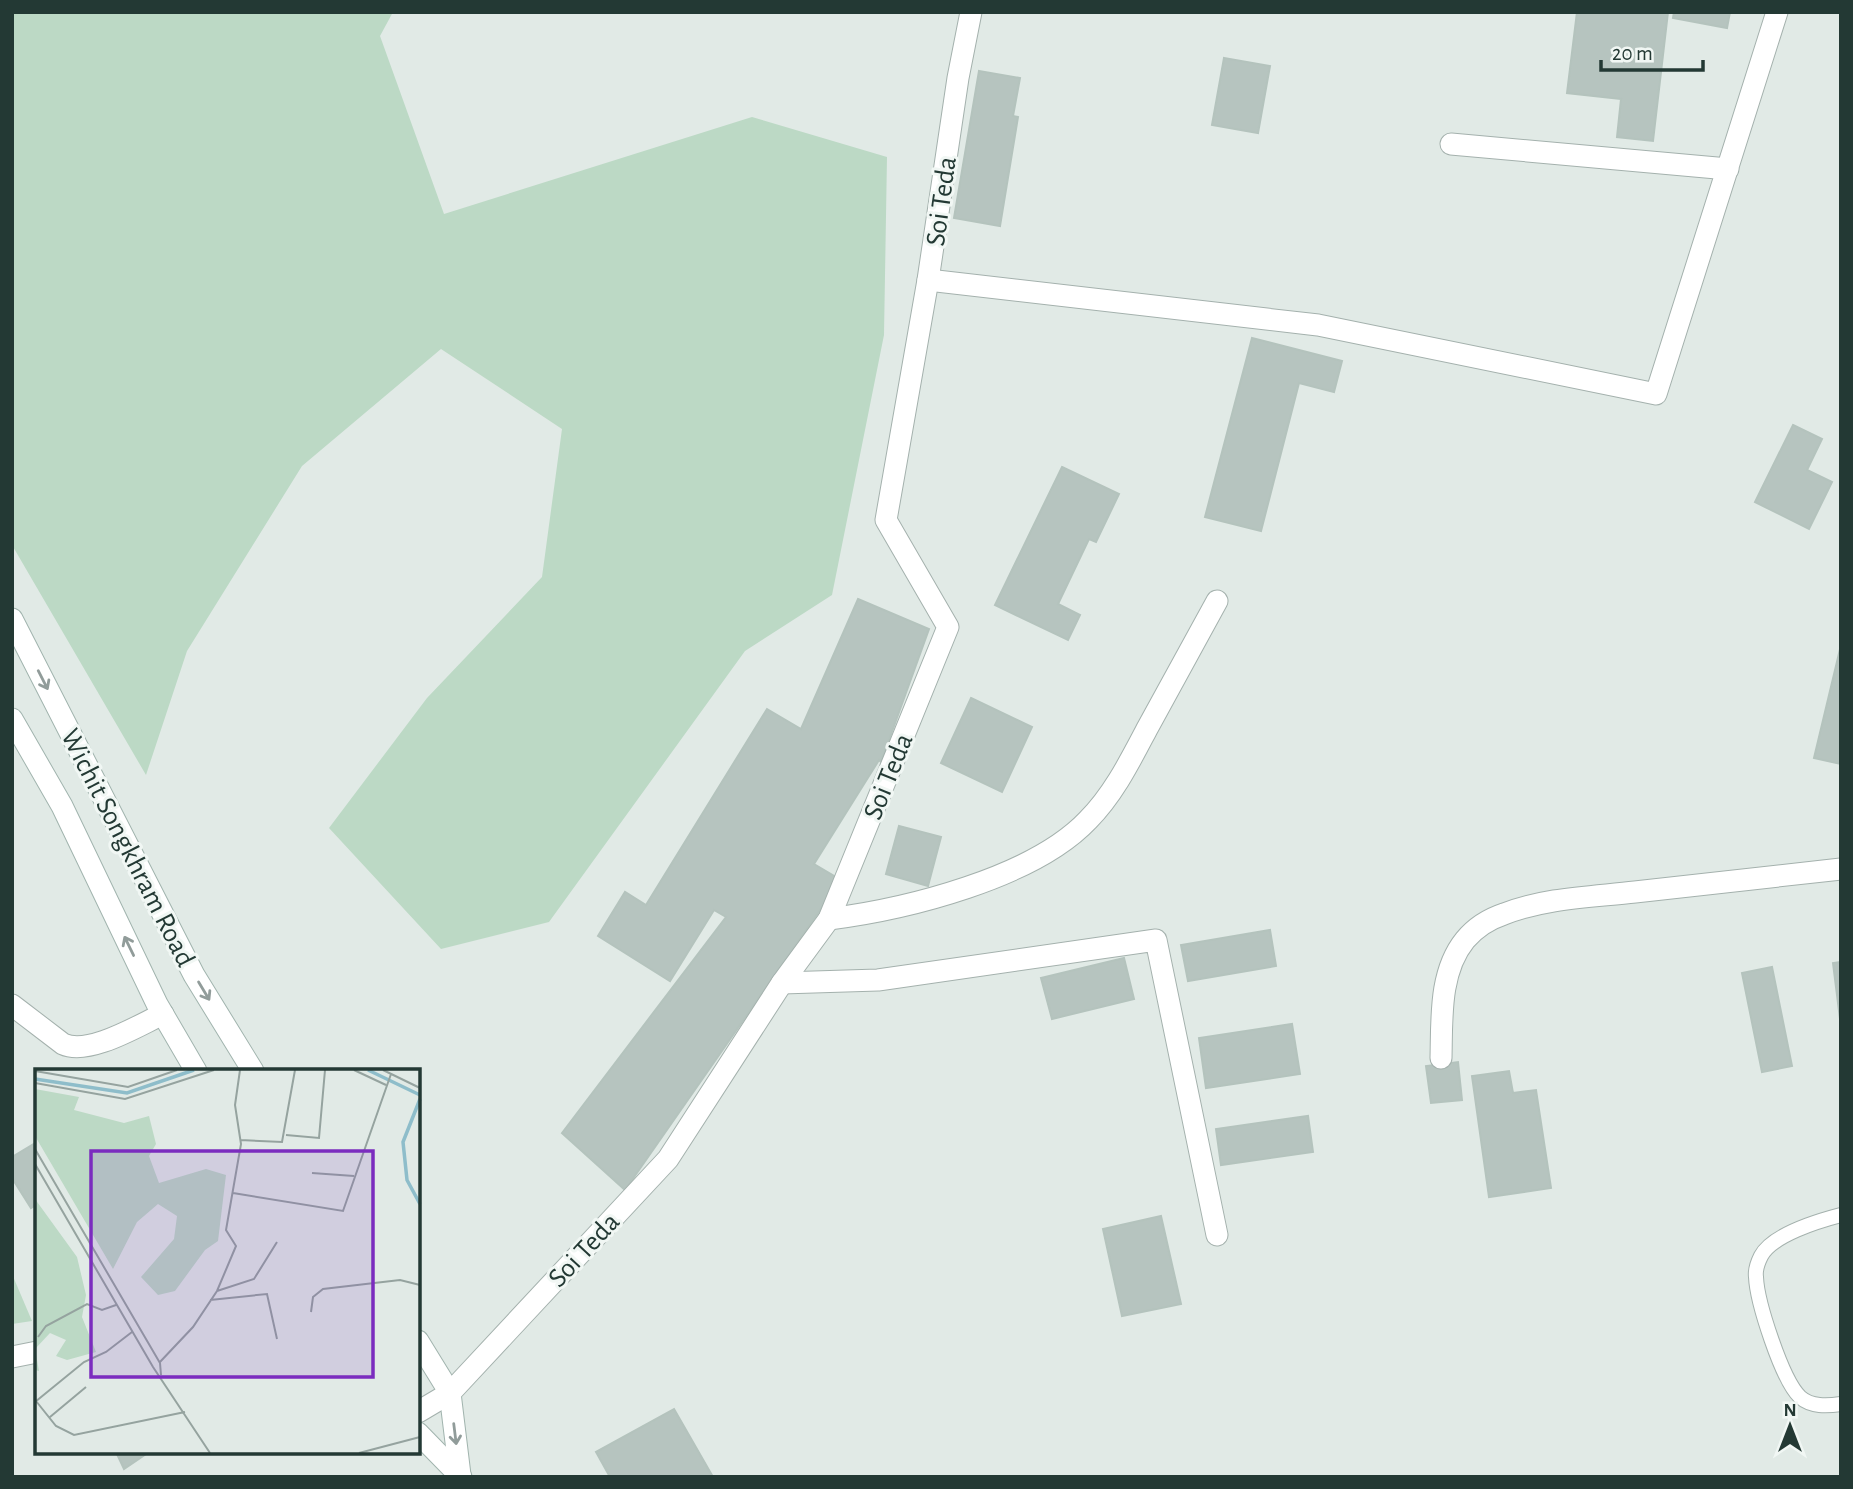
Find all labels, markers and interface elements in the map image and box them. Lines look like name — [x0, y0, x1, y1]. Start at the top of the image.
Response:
scale bar — [1601, 28, 1702, 72]
text: 20 m — [1612, 43, 1653, 64]
street label: Soi Teda — [922, 155, 962, 248]
one-way arrow — [37, 669, 51, 689]
street label: Wichit Songkhram Road — [55, 724, 199, 971]
street label: Soi Teda — [859, 730, 919, 824]
one-way arrow — [122, 936, 135, 957]
one-way arrow — [197, 980, 211, 1000]
inset map — [35, 1069, 420, 1454]
street label: Soi Teda — [544, 1208, 625, 1293]
north arrow — [1755, 1391, 1825, 1461]
text: N — [1783, 1401, 1797, 1420]
one-way arrow — [449, 1422, 462, 1445]

